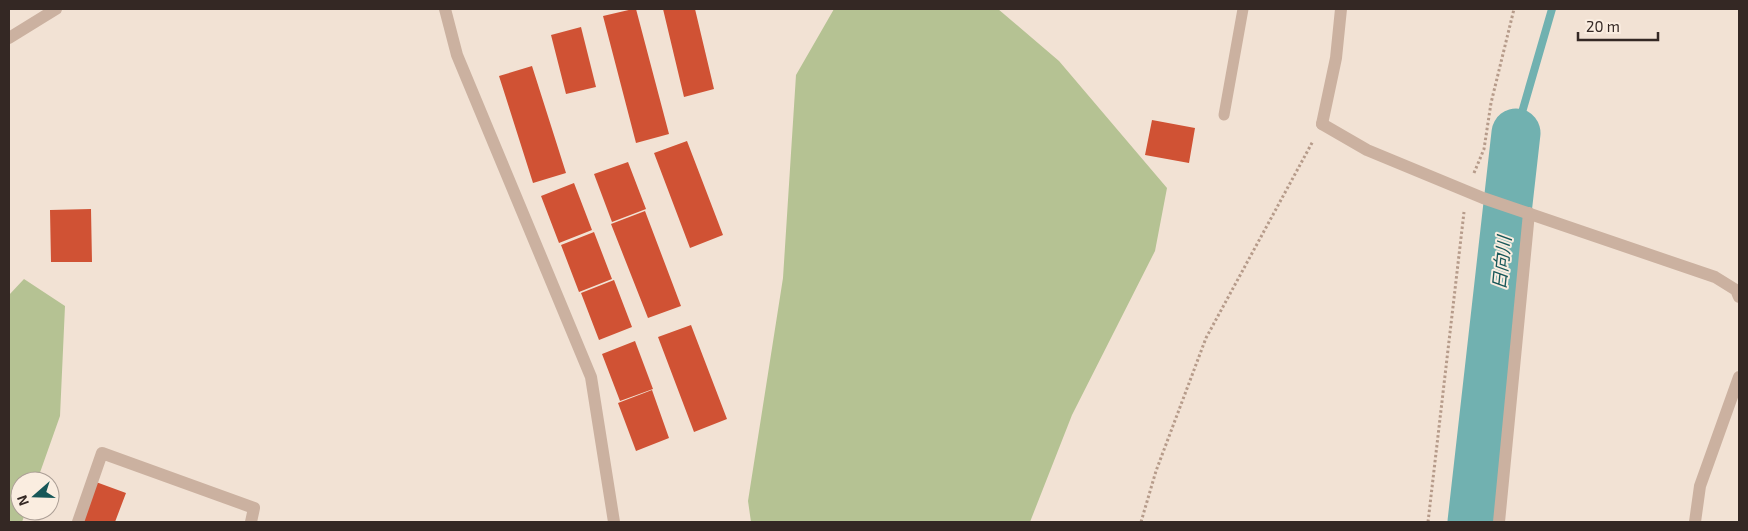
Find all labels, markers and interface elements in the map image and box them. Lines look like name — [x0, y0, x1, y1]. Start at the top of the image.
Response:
scale bar — [1578, 10, 1658, 42]
text: 20 m — [1586, 17, 1620, 35]
water label: 日向川 — [1487, 233, 1515, 291]
north arrow — [10, 471, 60, 521]
text: N — [13, 493, 32, 508]

